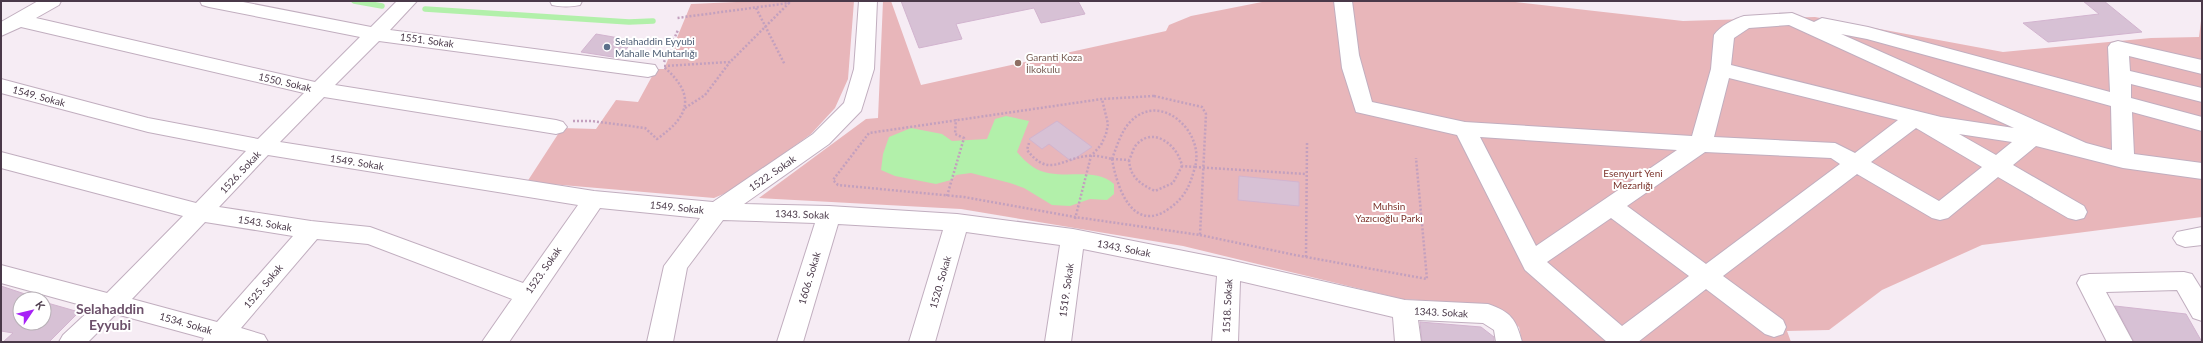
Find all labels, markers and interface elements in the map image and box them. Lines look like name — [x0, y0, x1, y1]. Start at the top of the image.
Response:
street label: 1551. Sokak — [399, 30, 456, 50]
place label: Selahaddin Eyyubi Mahalle Muhtarlığı — [615, 35, 697, 59]
marker: Selahaddin Eyyubi Mahalle Muhtarlığı — [602, 42, 612, 52]
place label: Garanti Koza İlkokulu — [1026, 51, 1082, 75]
marker: Garanti Koza İlkokulu — [1013, 58, 1023, 68]
street label: 1550. Sokak — [257, 70, 314, 94]
street label: 1549. Sokak — [11, 83, 68, 109]
street label: 1526. Sokak — [217, 147, 264, 196]
street label: 1549. Sokak — [329, 152, 386, 172]
street label: 1522. Sokak — [746, 152, 798, 193]
park label: Esenyurt Yeni Mezarlığı — [1603, 167, 1663, 191]
street label: 1549. Sokak — [649, 198, 706, 216]
park label: Muhsin Yazıcıoğlu Parkı — [1355, 200, 1423, 224]
street label: 1343. Sokak — [775, 207, 830, 221]
street label: 1543. Sokak — [237, 213, 294, 233]
street label: 1343. Sokak — [1096, 237, 1153, 259]
street label: 1523. Sokak — [523, 244, 564, 296]
street label: 1606. Sokak — [795, 249, 823, 306]
street label: 1520. Sokak — [927, 253, 954, 310]
street label: 1525. Sokak — [241, 261, 286, 311]
street label: 1519. Sokak — [1056, 261, 1076, 318]
street label: 1518. Sokak — [1220, 278, 1234, 333]
north arrow — [12, 291, 52, 331]
text: K — [33, 298, 48, 312]
district label: Selahaddin Eyyubi — [76, 300, 144, 333]
street label: 1343. Sokak — [1414, 305, 1469, 319]
street label: 1534. Sokak — [158, 310, 215, 337]

